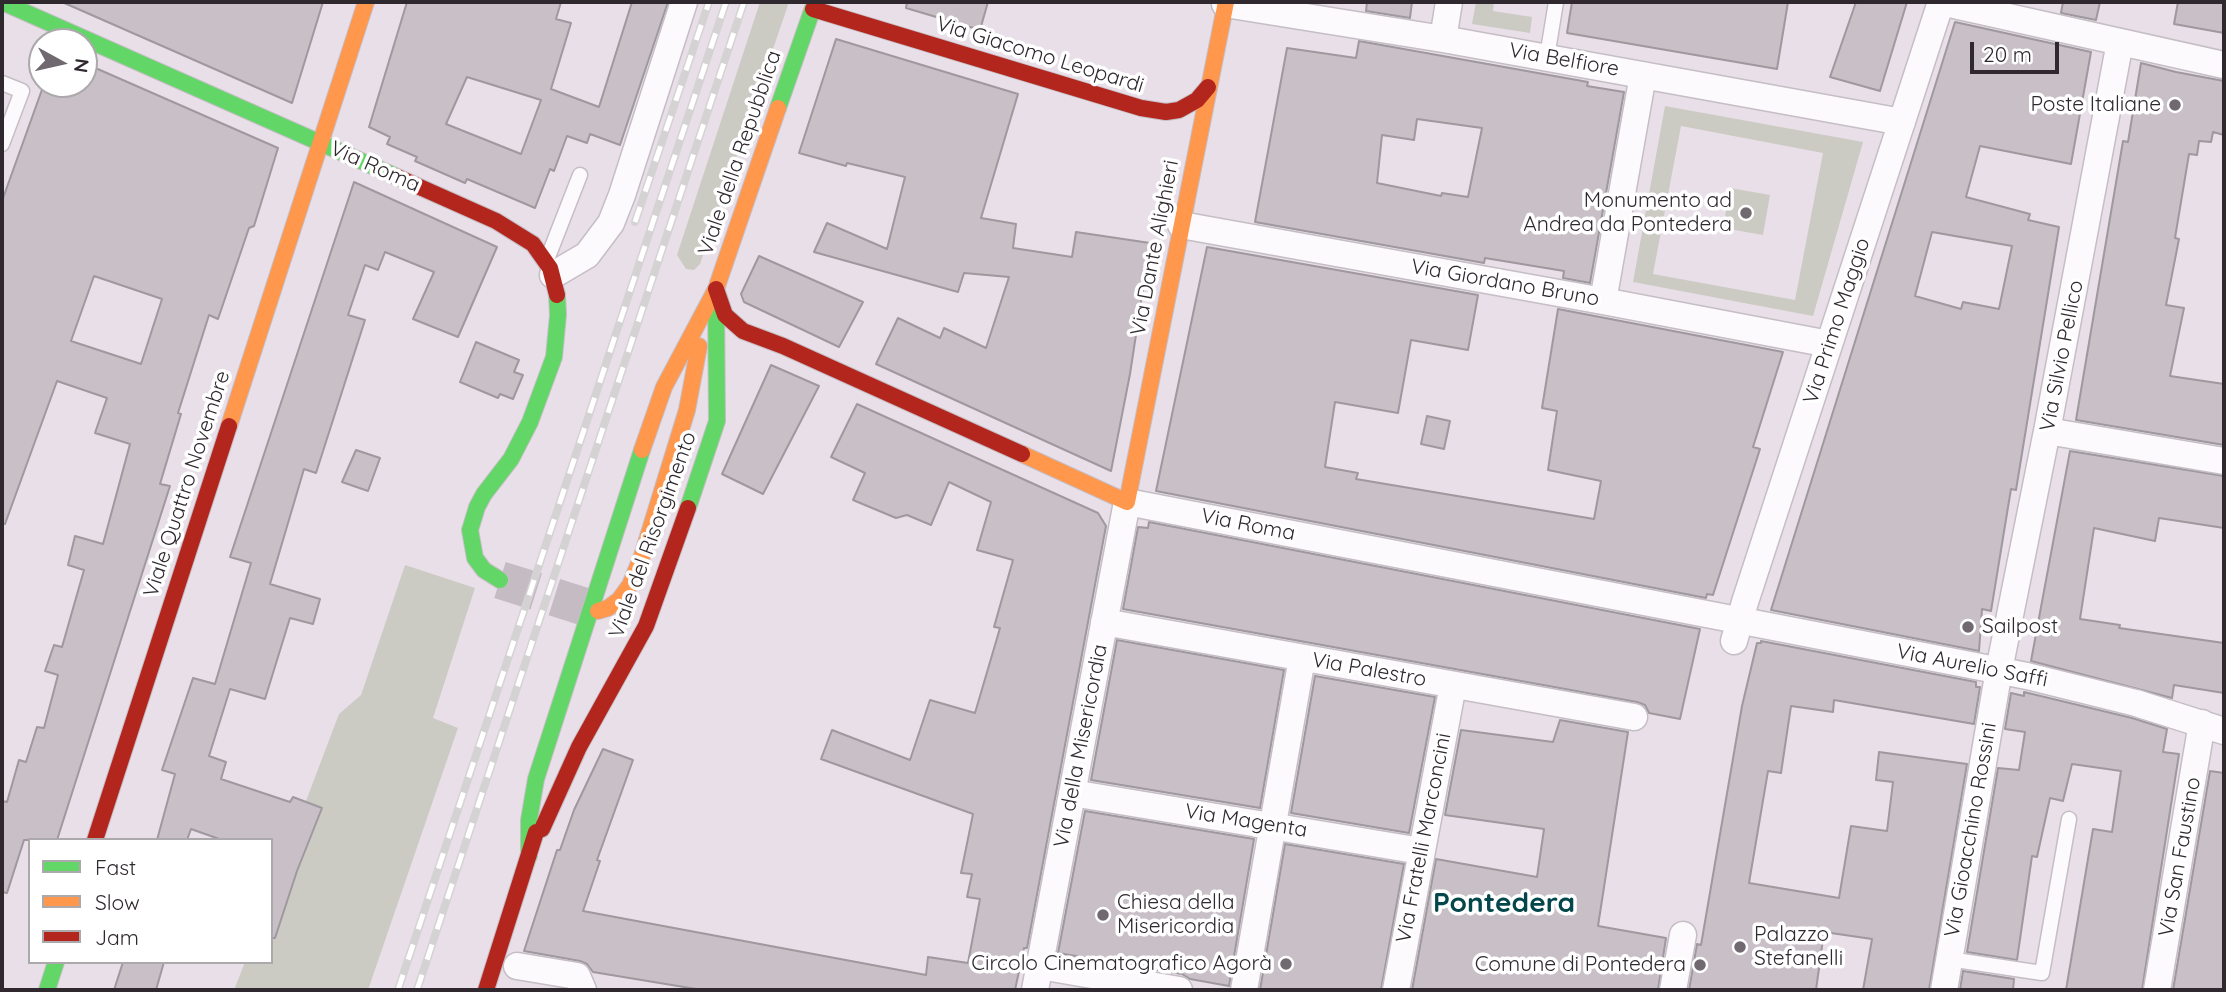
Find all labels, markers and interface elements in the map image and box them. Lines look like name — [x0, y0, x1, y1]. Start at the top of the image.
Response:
street label: Via Giacomo Leopardi — [933, 11, 1147, 99]
north arrow — [28, 28, 98, 98]
scale bar — [1974, 28, 2063, 72]
street label: Via Belfiore — [1507, 38, 1621, 82]
text: 20 m — [1983, 41, 2032, 67]
street label: Viale della Repubblica — [693, 47, 787, 259]
text: N — [69, 57, 95, 74]
place label: Poste Italiane — [2030, 92, 2161, 118]
marker: Poste Italiane — [2167, 97, 2183, 113]
street label: Via Roma — [326, 136, 424, 198]
street label: Via Dante Alighieri — [1126, 158, 1184, 338]
place label: Monumento ad Andrea da Pontedera — [1523, 188, 1732, 238]
marker: Monumento ad Andrea da Pontedera — [1738, 205, 1754, 221]
street label: Via Primo Maggio — [1798, 235, 1876, 407]
street label: Via Giordano Bruno — [1409, 254, 1601, 312]
street label: Via Silvio Pellico — [2035, 278, 2089, 434]
street label: Viale Quattro Novembre — [138, 368, 236, 600]
street label: Viale del Risorgimento — [604, 428, 702, 642]
street label: Via Roma — [1199, 504, 1297, 546]
place label: Sailpost — [1982, 614, 2058, 640]
marker: Sailpost — [1960, 619, 1976, 635]
street label: Via Aurelio Saffi — [1894, 639, 2050, 693]
street label: Via della Misericordia — [1049, 642, 1113, 850]
street label: Via Palestro — [1310, 648, 1428, 692]
street label: Via Gioacchino Rossini — [1940, 721, 2002, 939]
street label: Via Fratelli Marconcini — [1391, 731, 1457, 945]
street label: Via San Faustino — [2154, 775, 2206, 939]
street label: Via Magenta — [1183, 799, 1309, 843]
legend — [28, 838, 273, 964]
text: Fast — [95, 854, 136, 880]
district label: Pontedera — [1433, 887, 1575, 921]
text: Slow — [95, 889, 140, 915]
place label: Chiesa della Misericordia — [1117, 890, 1234, 940]
marker: Chiesa della Misericordia — [1095, 907, 1111, 923]
place label: Palazzo Stefanelli — [1754, 922, 1843, 972]
text: Jam — [95, 924, 139, 950]
marker: Palazzo Stefanelli — [1732, 939, 1748, 955]
place label: Circolo Cinematografico Agorà — [971, 951, 1272, 977]
place label: Comune di Pontedera — [1475, 952, 1686, 978]
marker: Circolo Cinematografico Agorà — [1278, 956, 1294, 972]
marker: Comune di Pontedera — [1692, 957, 1708, 973]

